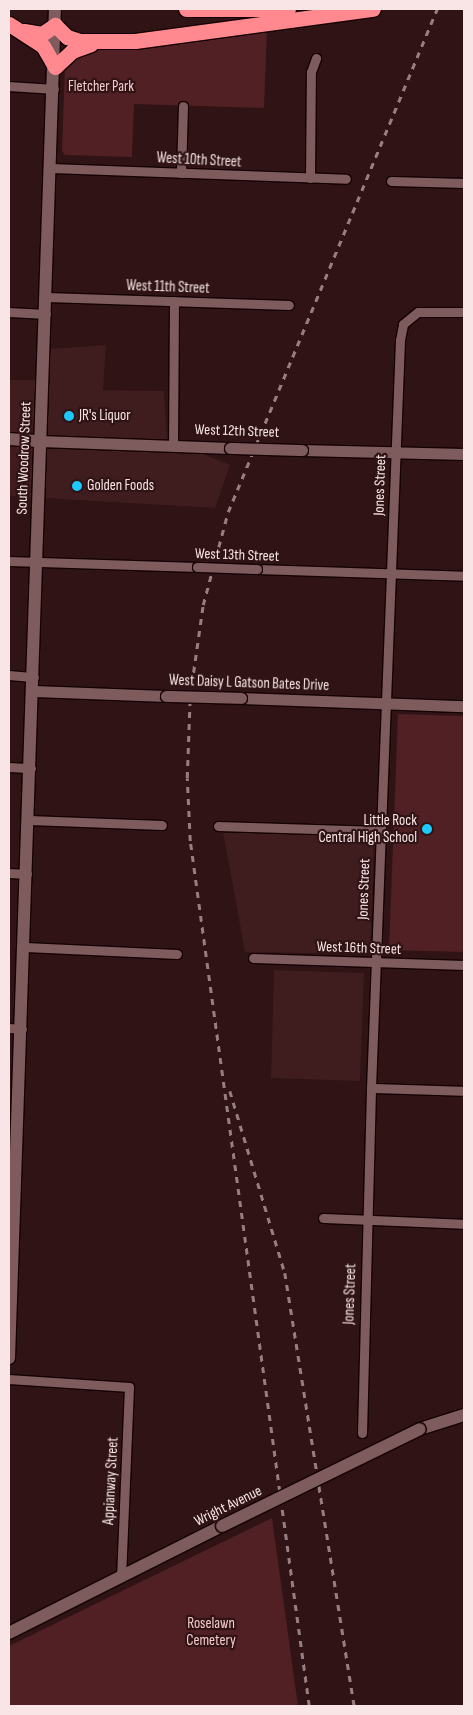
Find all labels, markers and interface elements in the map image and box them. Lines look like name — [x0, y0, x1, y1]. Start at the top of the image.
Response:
park label: Fletcher Park — [68, 78, 134, 96]
street label: West 10th Street — [156, 149, 242, 171]
street label: West 11th Street — [126, 277, 210, 297]
street label: South Woodrow Street — [13, 401, 35, 515]
place label: JR's Liquor — [79, 407, 131, 425]
marker: JR's Liquor — [63, 410, 75, 422]
street label: West 12th Street — [194, 421, 280, 441]
street label: Jones Street — [370, 454, 390, 516]
place label: Golden Foods — [87, 477, 154, 495]
marker: Golden Foods — [71, 480, 83, 492]
street label: West 13th Street — [194, 545, 280, 565]
street label: West Daisy L Gatson Bates Drive — [169, 671, 329, 695]
place label: Little Rock Central High School — [318, 811, 417, 846]
marker: Little Rock Central High School — [421, 823, 433, 835]
street label: Jones Street — [354, 858, 374, 920]
street label: West 16th Street — [316, 938, 402, 958]
street label: Jones Street — [340, 1263, 360, 1325]
street label: Appianway Street — [100, 1437, 122, 1525]
street label: Wright Avenue — [191, 1482, 265, 1530]
park label: Roselawn Cemetery — [186, 1614, 236, 1649]

